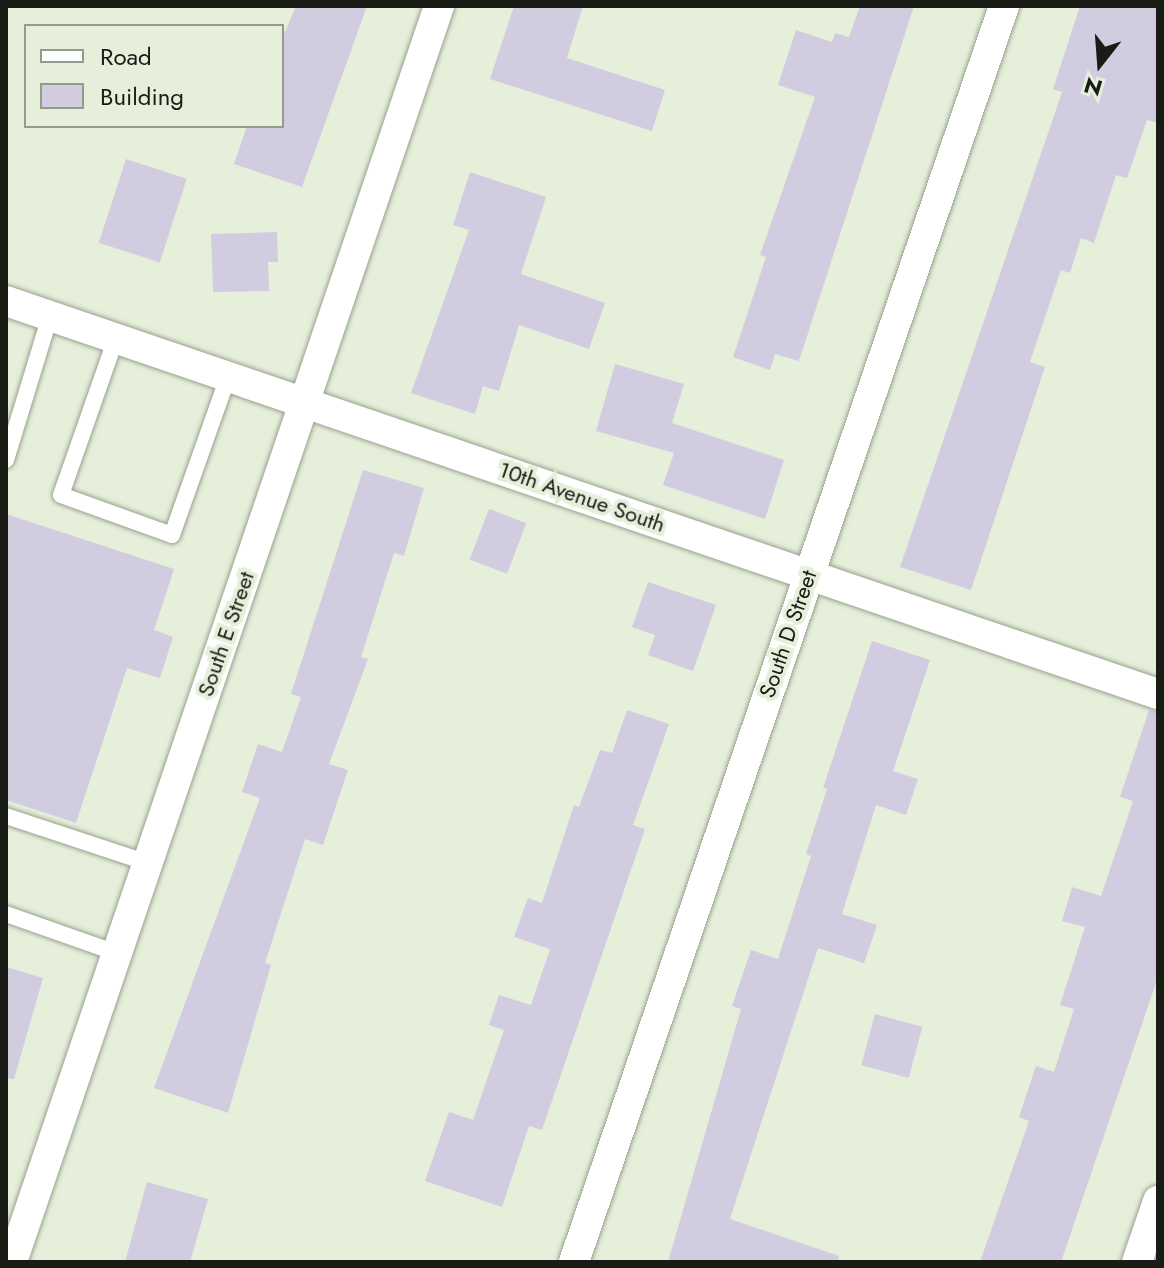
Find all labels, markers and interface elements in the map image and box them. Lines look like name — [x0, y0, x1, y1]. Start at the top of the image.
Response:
legend — [24, 24, 284, 128]
north arrow — [1060, 24, 1140, 104]
text: Road — [100, 39, 152, 74]
text: N — [1080, 69, 1106, 105]
text: Building — [100, 79, 184, 114]
street label: 10th Avenue South — [495, 456, 669, 538]
street label: South D Street — [754, 567, 822, 701]
street label: South E Street — [192, 568, 260, 700]

